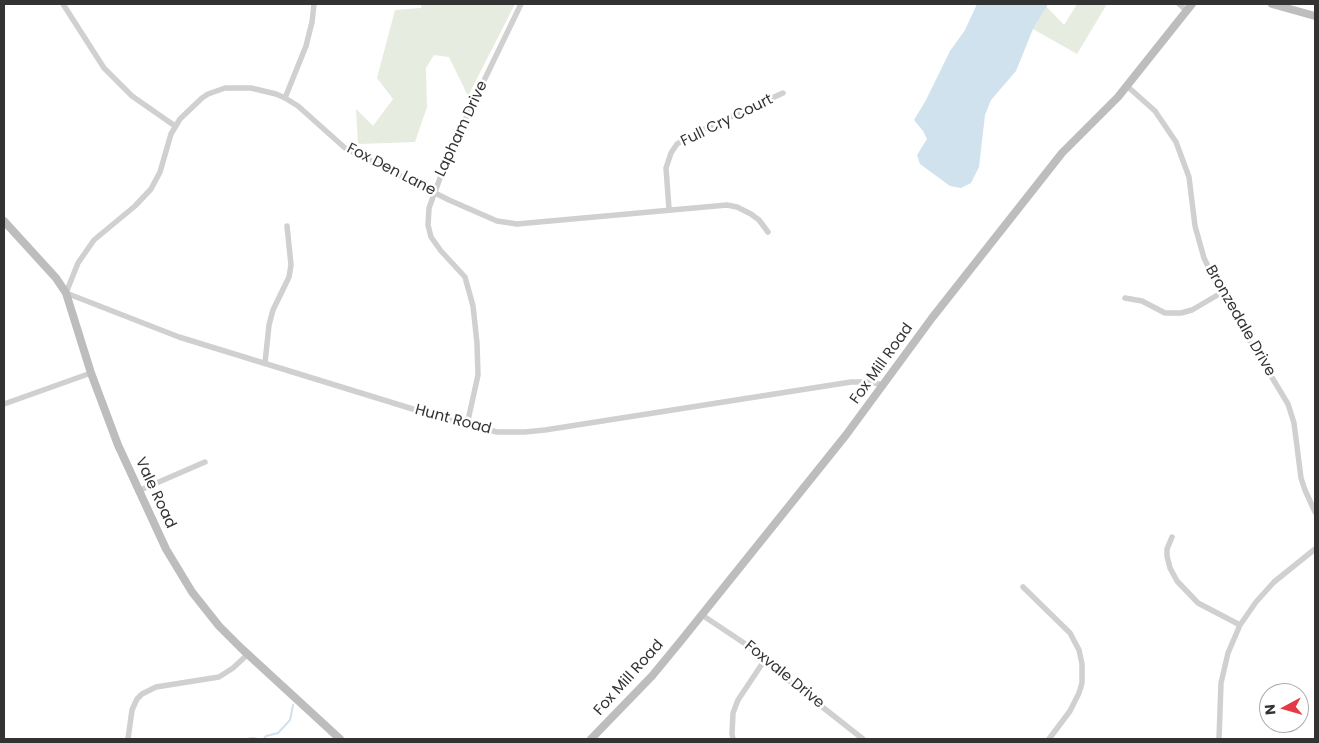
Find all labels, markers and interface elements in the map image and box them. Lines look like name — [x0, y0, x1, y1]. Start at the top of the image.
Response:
street label: Lapham Drive — [432, 78, 492, 180]
street label: Full Cry Court — [678, 91, 776, 151]
street label: Fox Den Lane — [344, 140, 438, 200]
street label: Bronzedale Drive — [1201, 262, 1279, 380]
street label: Fox Mill Road — [847, 320, 917, 408]
street label: Hunt Road — [413, 401, 493, 439]
street label: Vale Road — [131, 455, 179, 531]
street label: Fox Mill Road — [590, 637, 668, 719]
street label: Foxvale Drive — [740, 637, 828, 713]
north arrow — [1259, 683, 1309, 733]
text: N — [1260, 703, 1281, 716]

